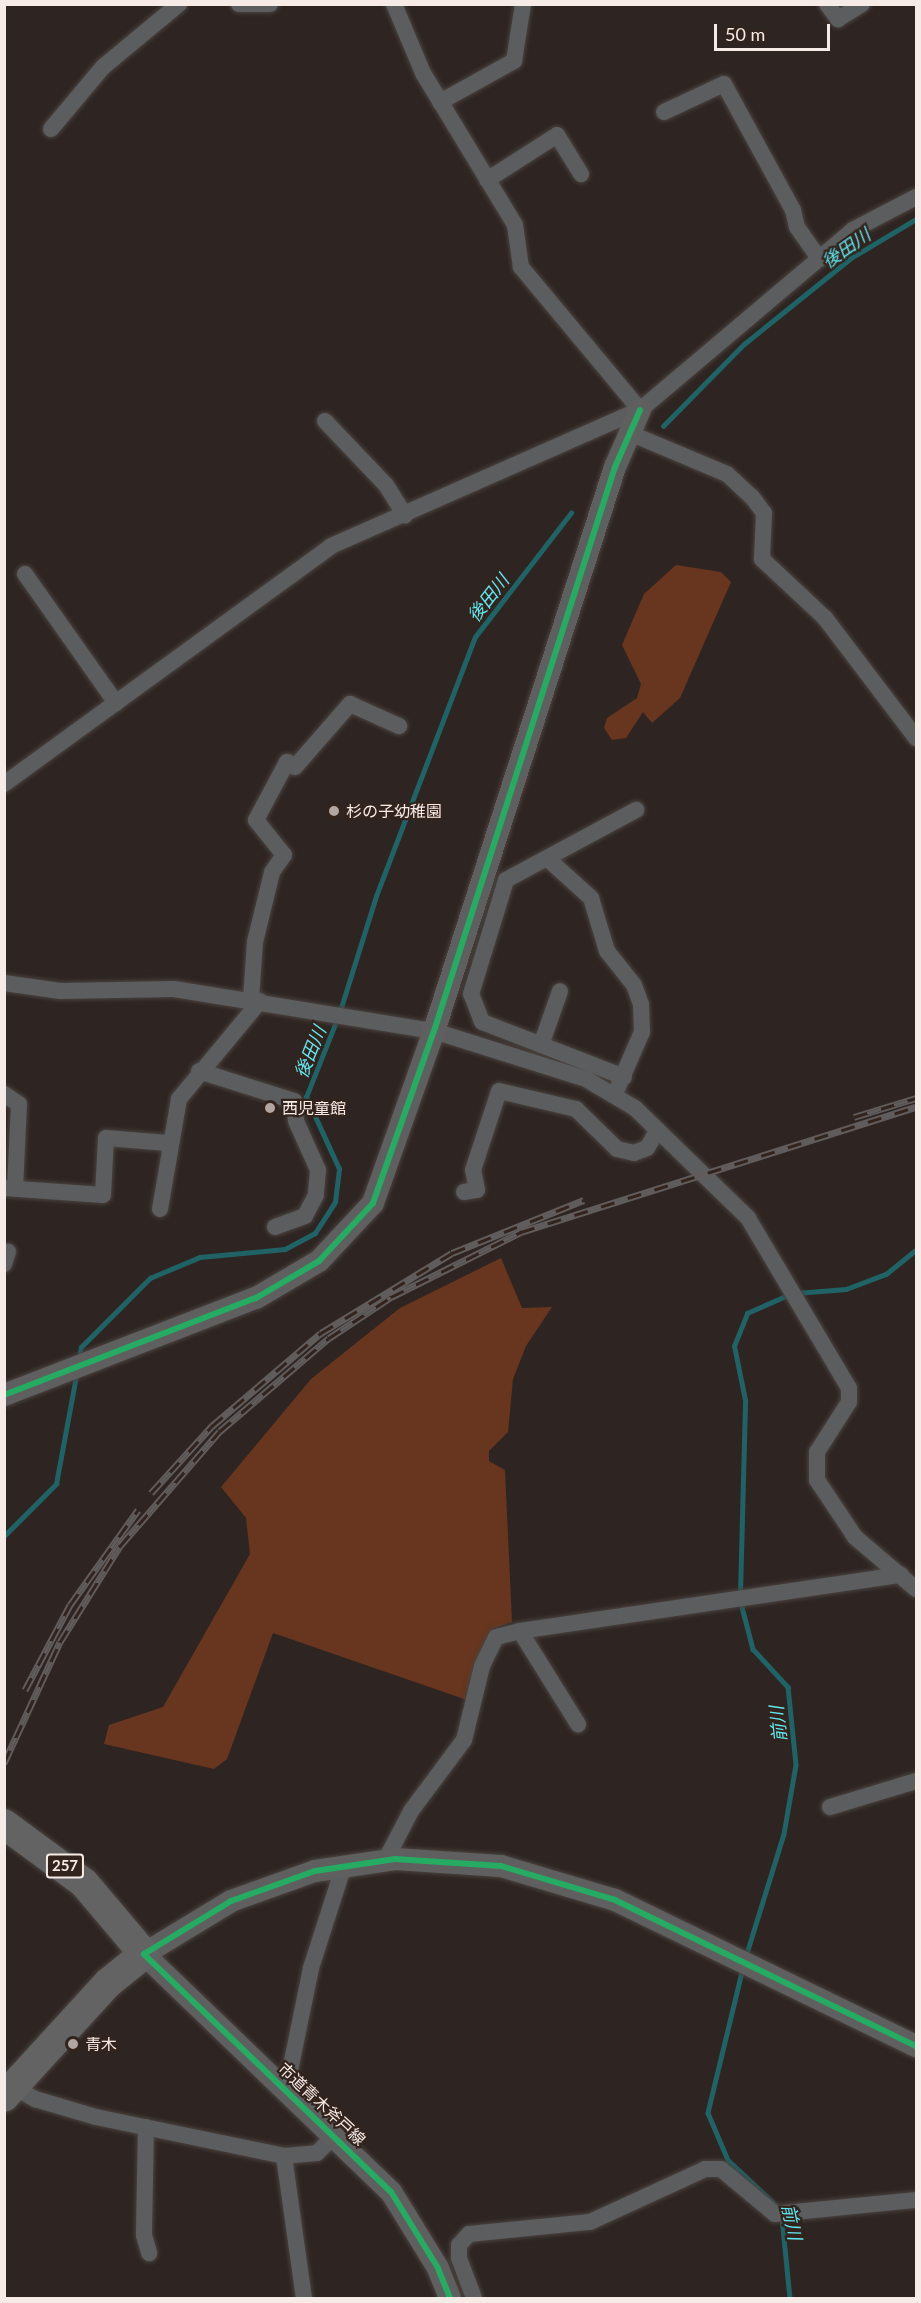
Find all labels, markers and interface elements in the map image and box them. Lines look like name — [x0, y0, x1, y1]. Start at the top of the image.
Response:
scale bar — [717, 12, 832, 50]
text: 50 m — [725, 23, 765, 45]
water label: 後田川 — [818, 224, 874, 272]
water label: 後田川 — [463, 570, 513, 626]
place label: 杉の子幼稚園 — [346, 801, 442, 821]
marker: 杉の子幼稚園 — [327, 804, 341, 818]
water label: 後田川 — [290, 1023, 330, 1081]
place label: 西児童館 — [282, 1098, 346, 1118]
marker: 西児童館 — [263, 1101, 277, 1115]
water label: 前川 — [765, 1705, 791, 1743]
road number: 257 — [46, 1854, 84, 1878]
place label: 青木 — [85, 2034, 117, 2054]
marker: 青木 — [66, 2037, 80, 2051]
street label: 市道青木斧戸線 — [274, 2059, 370, 2149]
water label: 前川 — [778, 2202, 806, 2242]

